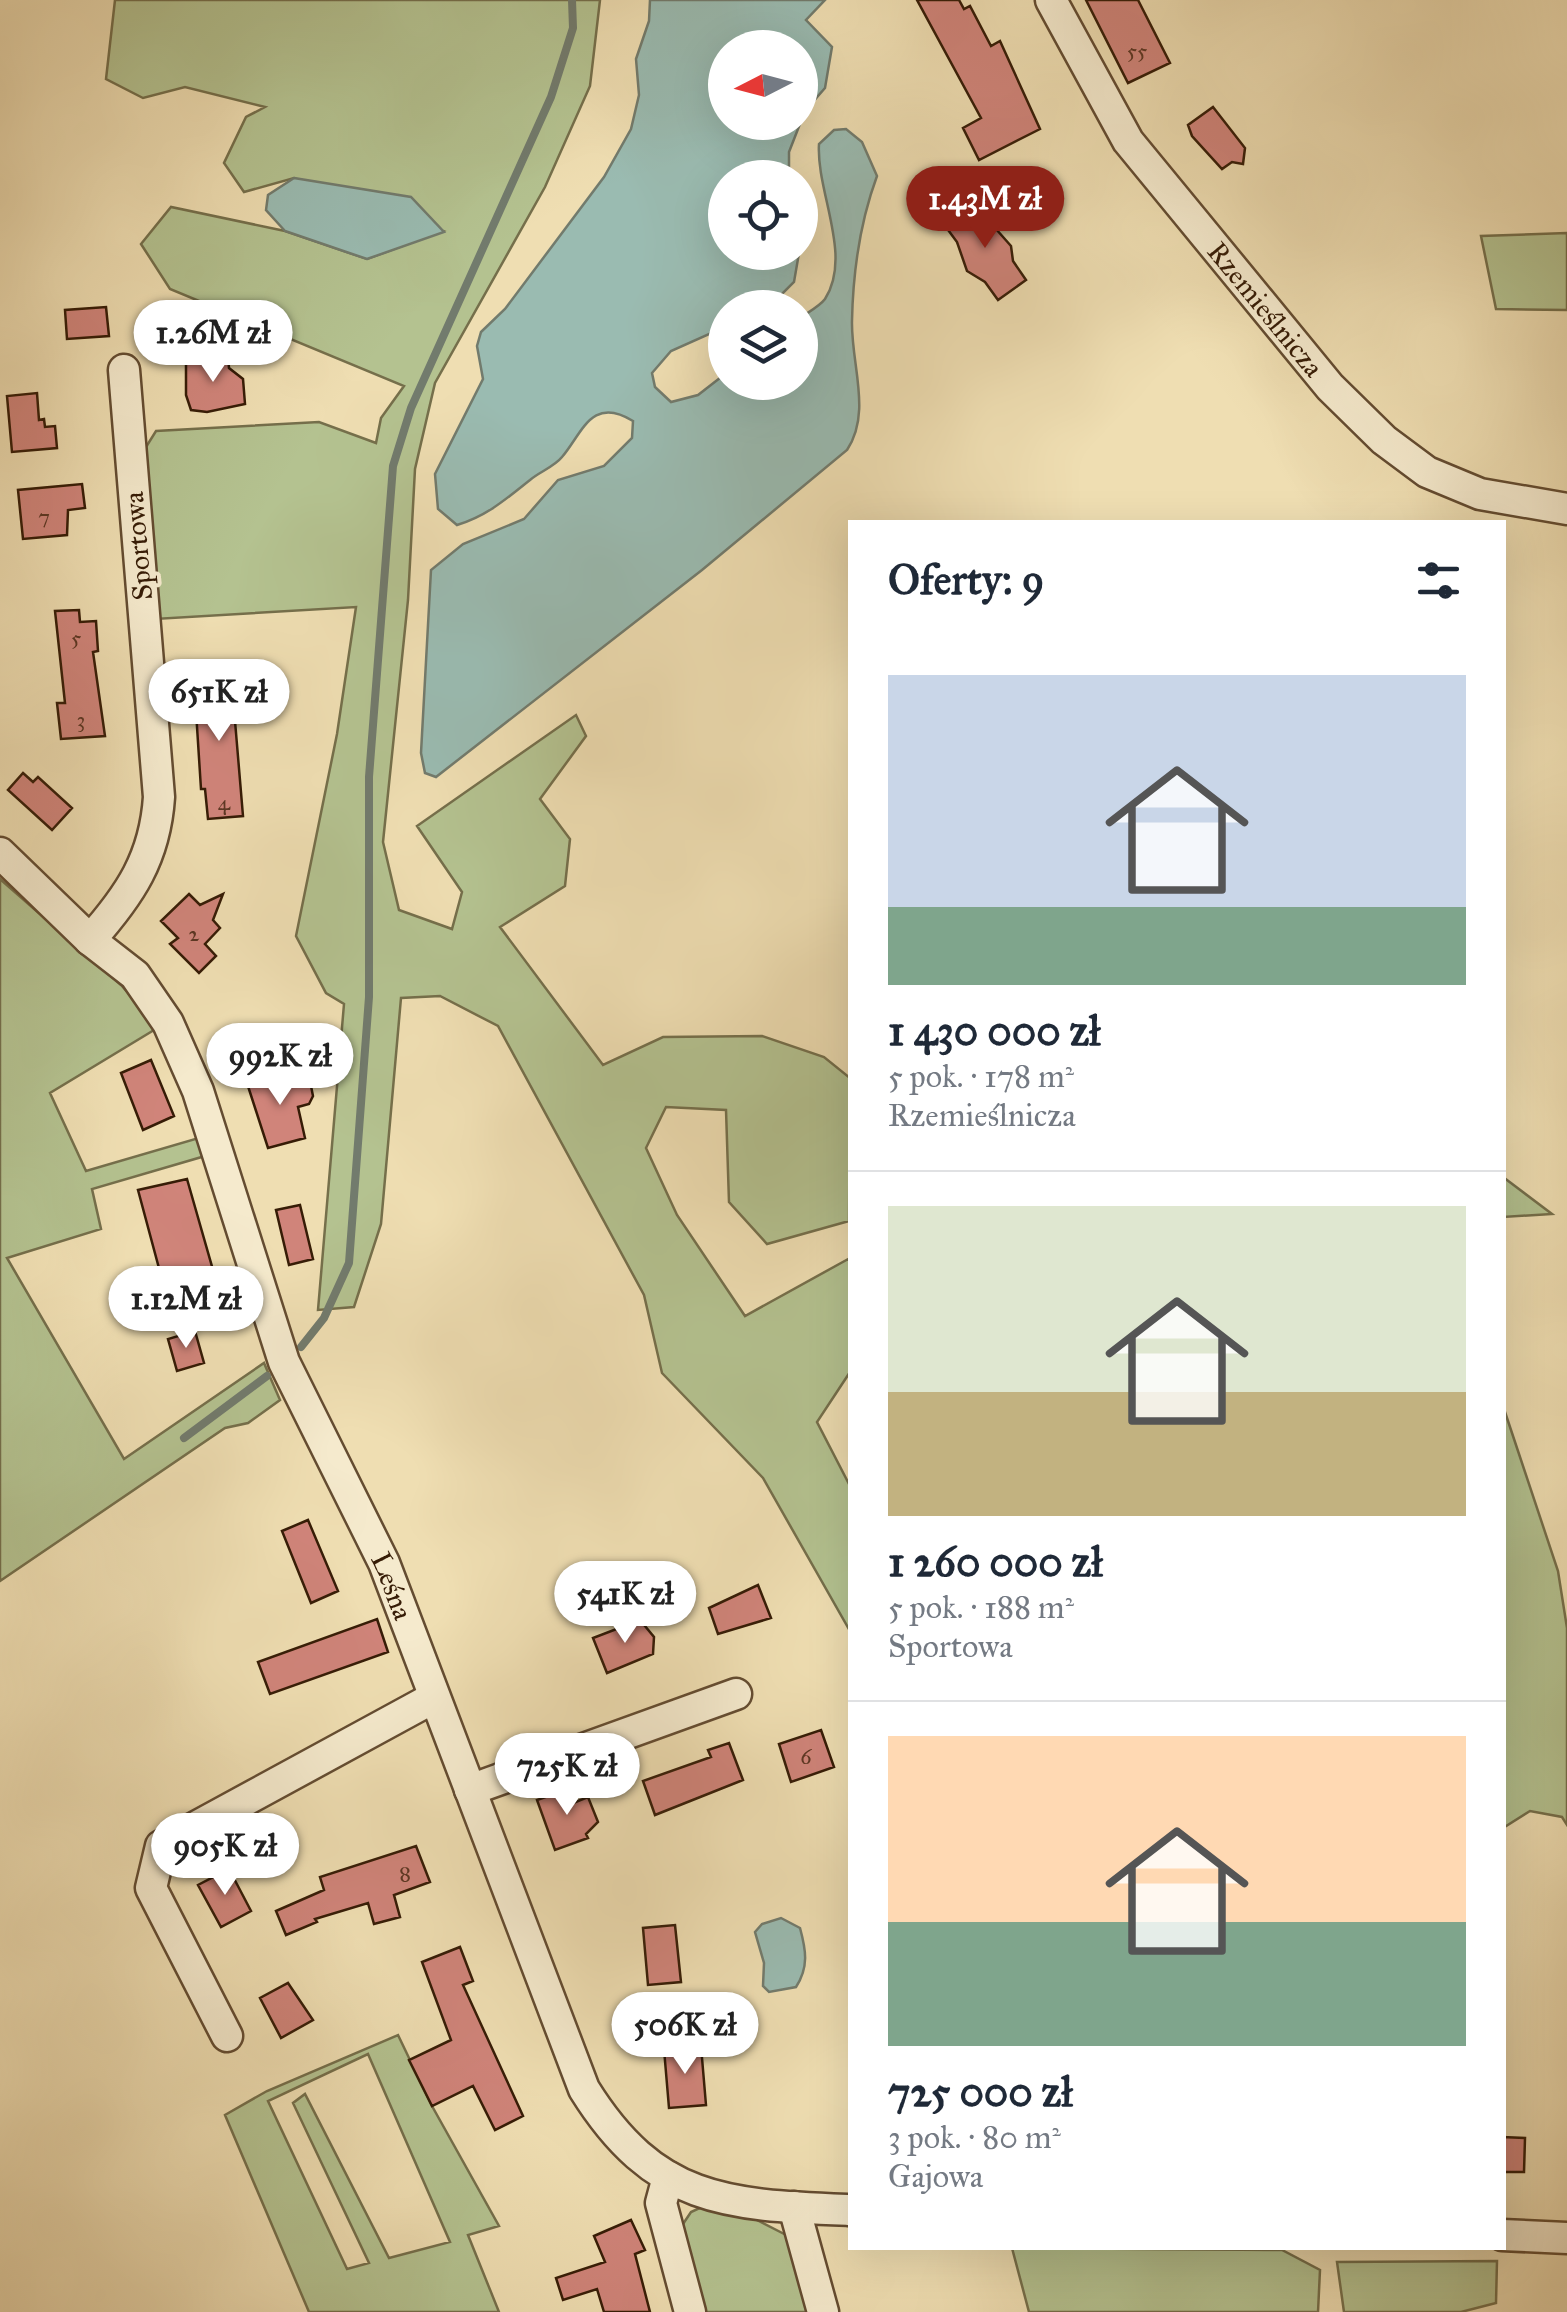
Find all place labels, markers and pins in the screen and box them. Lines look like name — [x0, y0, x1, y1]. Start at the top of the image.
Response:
pin: 1.43M zł — [882, 166, 1088, 251]
pin: 1.26M zł — [110, 300, 316, 385]
pin: 651K zł — [127, 659, 311, 744]
pin: 992K zł — [188, 1023, 372, 1108]
pin: 1.12M zł — [83, 1266, 289, 1351]
pin: 541K zł — [533, 1561, 717, 1646]
pin: 725K zł — [475, 1733, 659, 1818]
pin: 905K zł — [133, 1813, 317, 1898]
pin: 506K zł — [593, 1992, 777, 2077]

